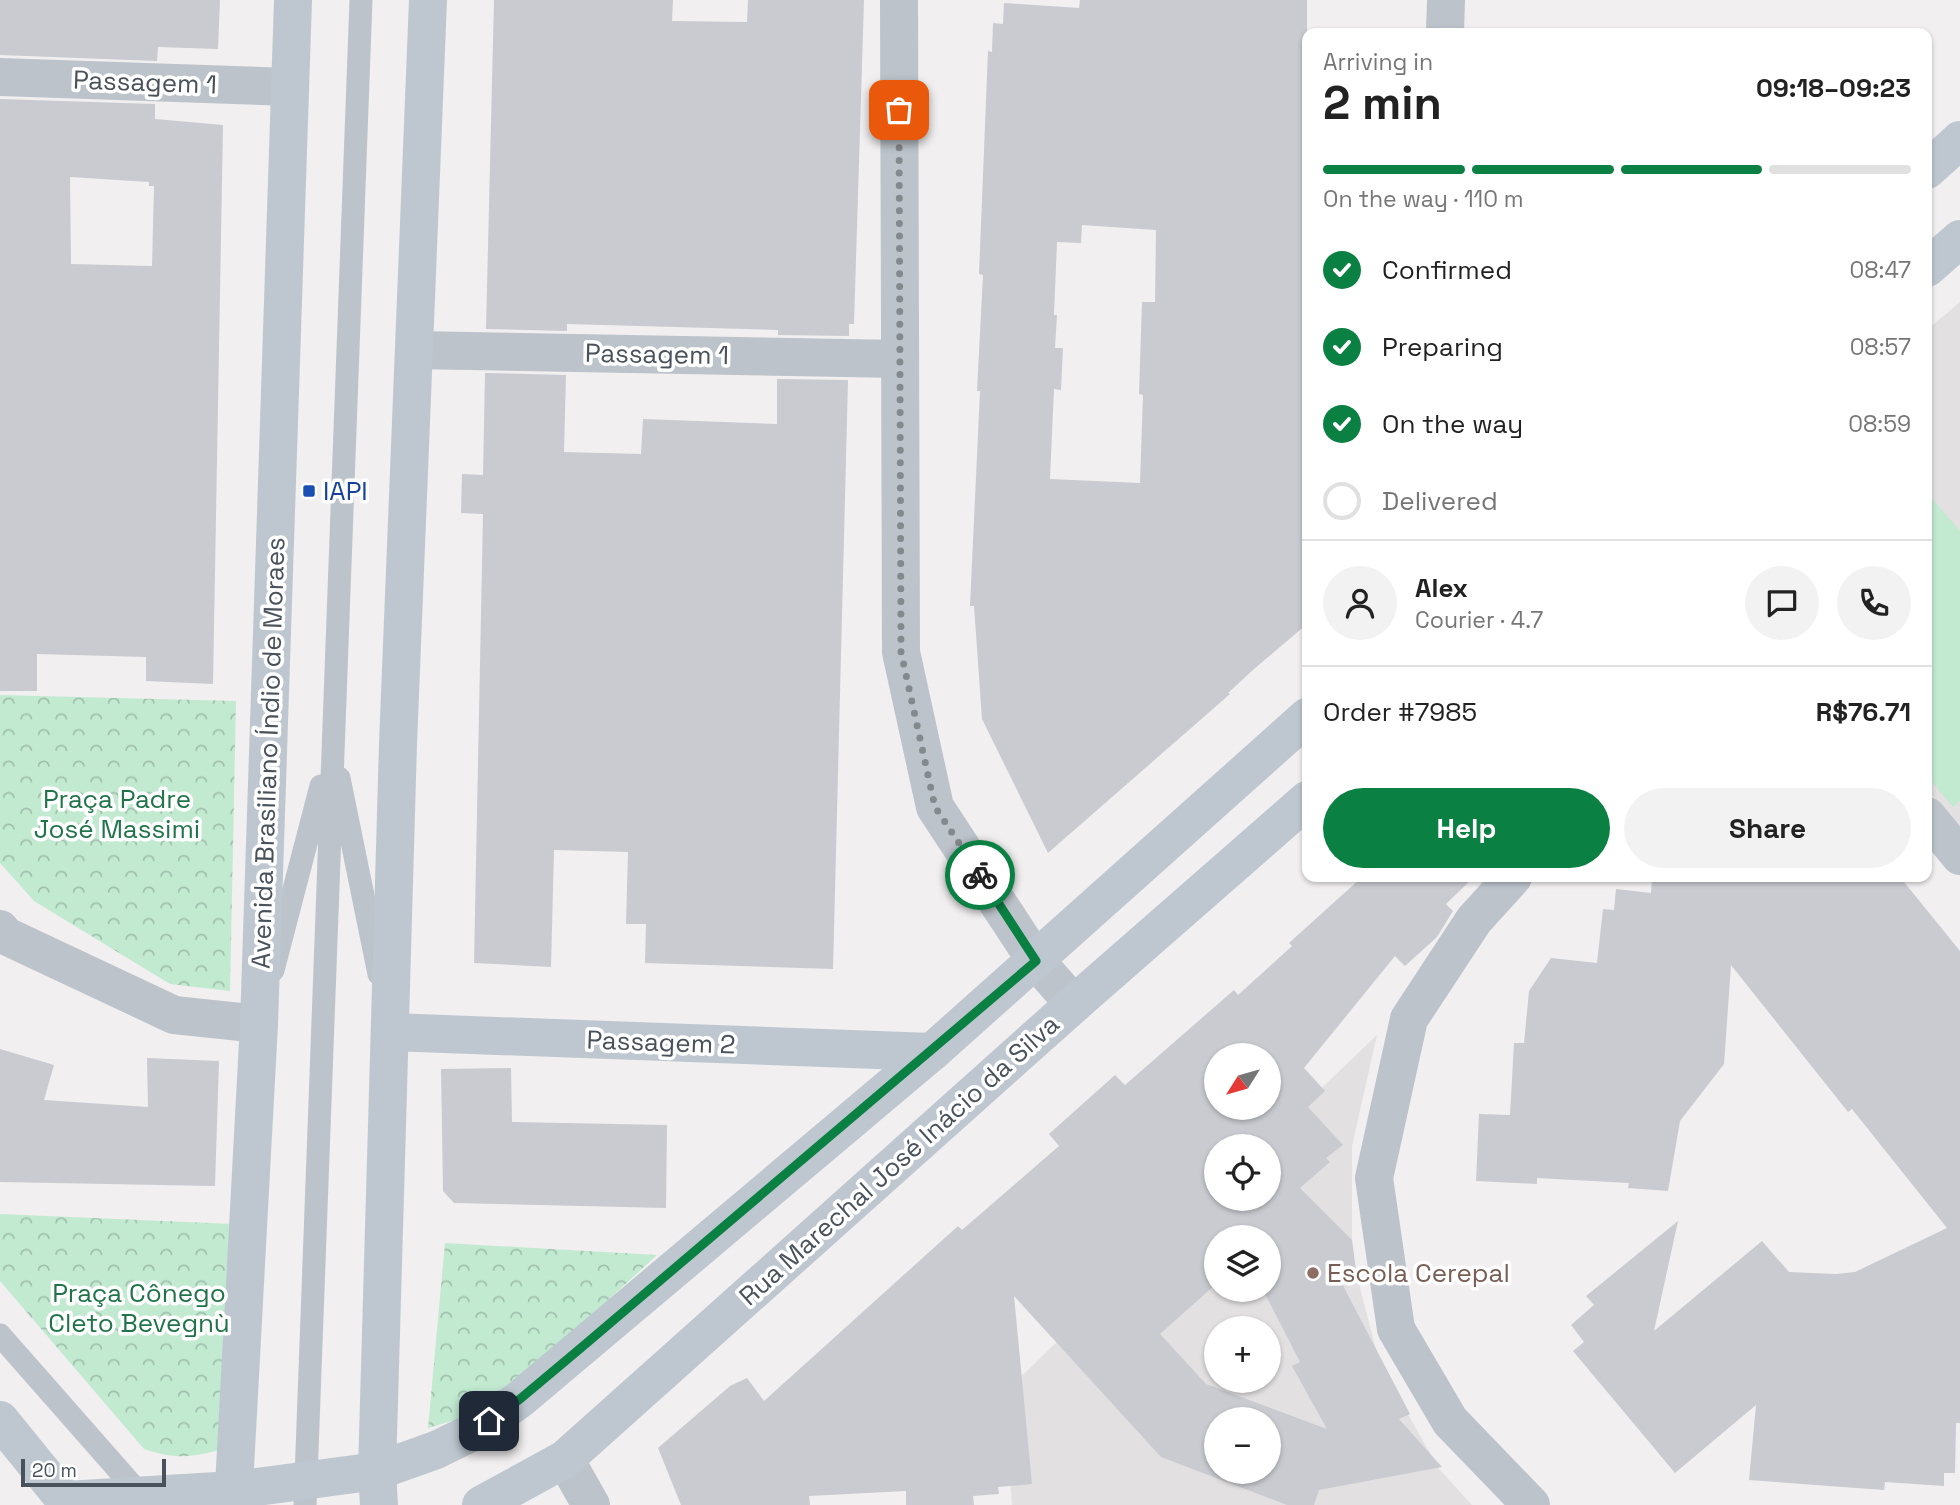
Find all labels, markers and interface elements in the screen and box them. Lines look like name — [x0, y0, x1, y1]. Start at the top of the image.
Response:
text: Arriving in — [1323, 47, 1433, 77]
street label: Passagem 1 — [72, 62, 218, 102]
text: 09:18–09:23 — [1756, 71, 1911, 105]
text: 2 min — [1323, 74, 1442, 132]
pin — [869, 80, 929, 140]
icon: bag — [880, 91, 918, 129]
text: On the way · 110 m — [1323, 184, 1524, 214]
icon: check — [1323, 251, 1361, 289]
text: Confirmed — [1382, 253, 1512, 287]
text: 08:47 — [1849, 255, 1911, 285]
icon: check — [1323, 328, 1361, 366]
text: Preparing — [1382, 330, 1503, 364]
text: 08:57 — [1850, 332, 1911, 362]
street label: Passagem 1 — [585, 336, 729, 372]
icon: check — [1323, 405, 1361, 443]
text: On the way — [1382, 407, 1523, 441]
text: 08:59 — [1848, 409, 1911, 439]
place label: IAPI — [323, 474, 368, 508]
marker: IAPI — [301, 483, 317, 499]
text: Delivered — [1382, 484, 1498, 518]
street label: Avenida Brasiliano Índio de Moraes — [243, 537, 293, 969]
button: person — [1323, 566, 1397, 640]
button: chat — [1745, 566, 1819, 640]
button: phone — [1837, 566, 1911, 640]
text: Alex — [1415, 571, 1468, 605]
text: Courier · 4.7 — [1415, 605, 1543, 635]
text: Order #7985 — [1323, 695, 1477, 729]
text: R$76.71 — [1816, 695, 1911, 729]
park label: Praça Padre José Massimi — [34, 782, 200, 846]
button: Help — [1323, 788, 1610, 868]
button: Share — [1624, 788, 1911, 868]
courier — [945, 840, 1015, 910]
icon: bike — [961, 856, 999, 894]
street label: Rua Marechal José Inácio da Silva — [732, 1007, 1066, 1313]
street label: Passagem 2 — [586, 1022, 736, 1062]
north arrow — [1204, 1043, 1281, 1120]
map controls — [1204, 1043, 1281, 1484]
button: locate — [1204, 1134, 1281, 1211]
button: layers — [1204, 1225, 1281, 1302]
place label: Escola Cerepal — [1327, 1256, 1510, 1290]
marker: Escola Cerepal — [1305, 1265, 1321, 1281]
park label: Praça Cônego Cleto Bevegnù — [48, 1276, 230, 1340]
button: + — [1204, 1316, 1281, 1393]
pin — [459, 1391, 519, 1451]
icon: home — [470, 1402, 508, 1440]
button: − — [1204, 1407, 1281, 1484]
scale bar — [21, 1456, 166, 1488]
text: 20 m — [32, 1458, 77, 1483]

